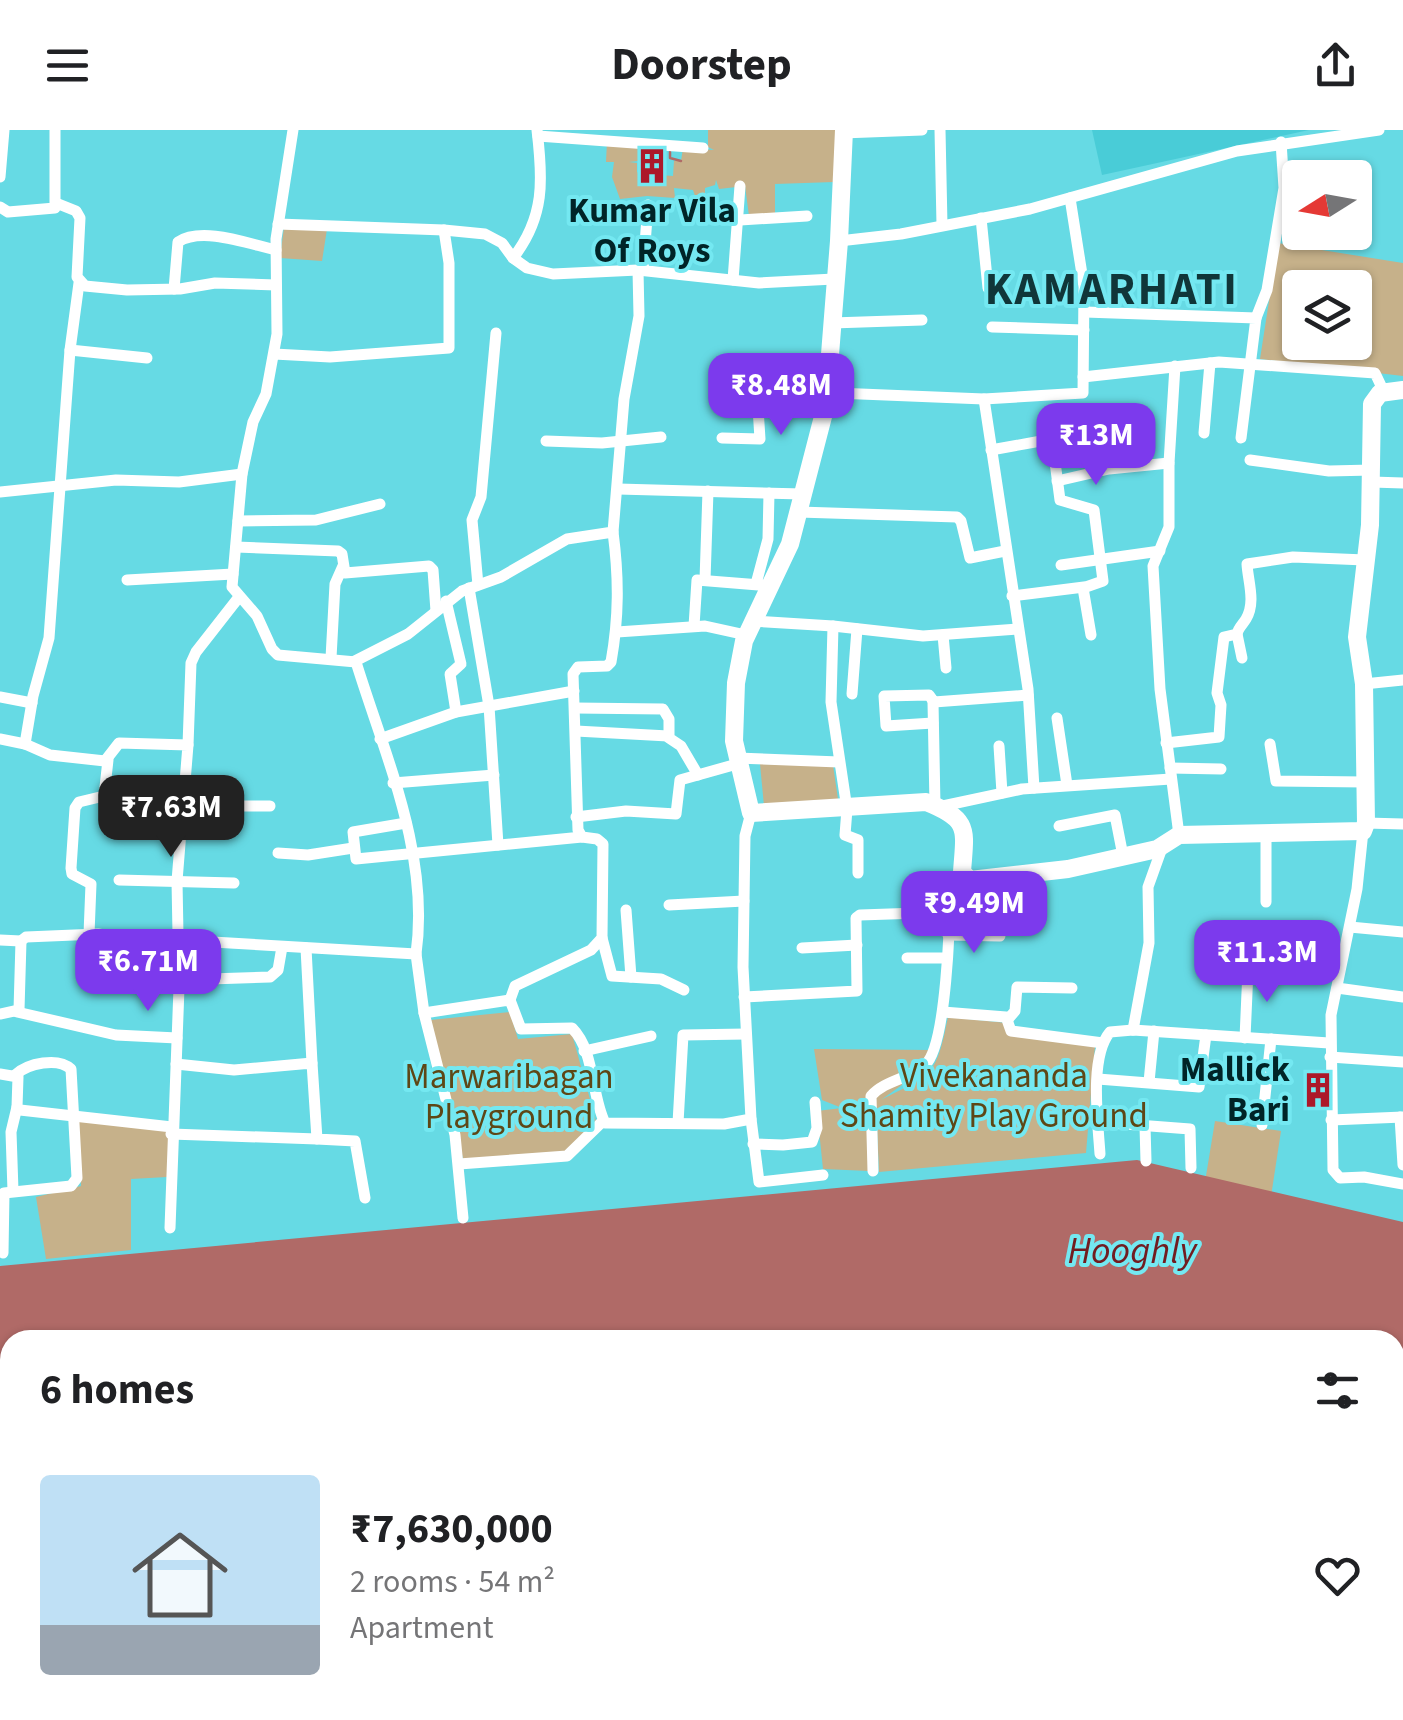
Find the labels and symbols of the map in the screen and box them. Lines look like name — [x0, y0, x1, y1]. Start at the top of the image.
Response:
building icon: Kumar Vila Of Roys — [633, 147, 671, 185]
north arrow — [1282, 160, 1372, 250]
place label: Kumar Vila Of Roys — [568, 186, 736, 276]
district label: KAMARHATI — [985, 258, 1239, 322]
pin: ₹8.48M — [700, 353, 862, 438]
pin: ₹13M — [1037, 403, 1155, 488]
pin: ₹7.63M — [90, 775, 252, 860]
pin: ₹9.49M — [893, 871, 1055, 956]
pin: ₹11.3M — [1186, 920, 1348, 1005]
pin: ₹6.71M — [67, 929, 229, 1014]
place label: Mallick Bari — [1180, 1045, 1290, 1135]
park label: Vivekananda Shamity Play Ground — [840, 1051, 1148, 1141]
park label: Marwaribagan Playground — [404, 1052, 614, 1142]
building icon: Mallick Bari — [1299, 1071, 1337, 1109]
water label: Hooghly — [1067, 1224, 1199, 1278]

